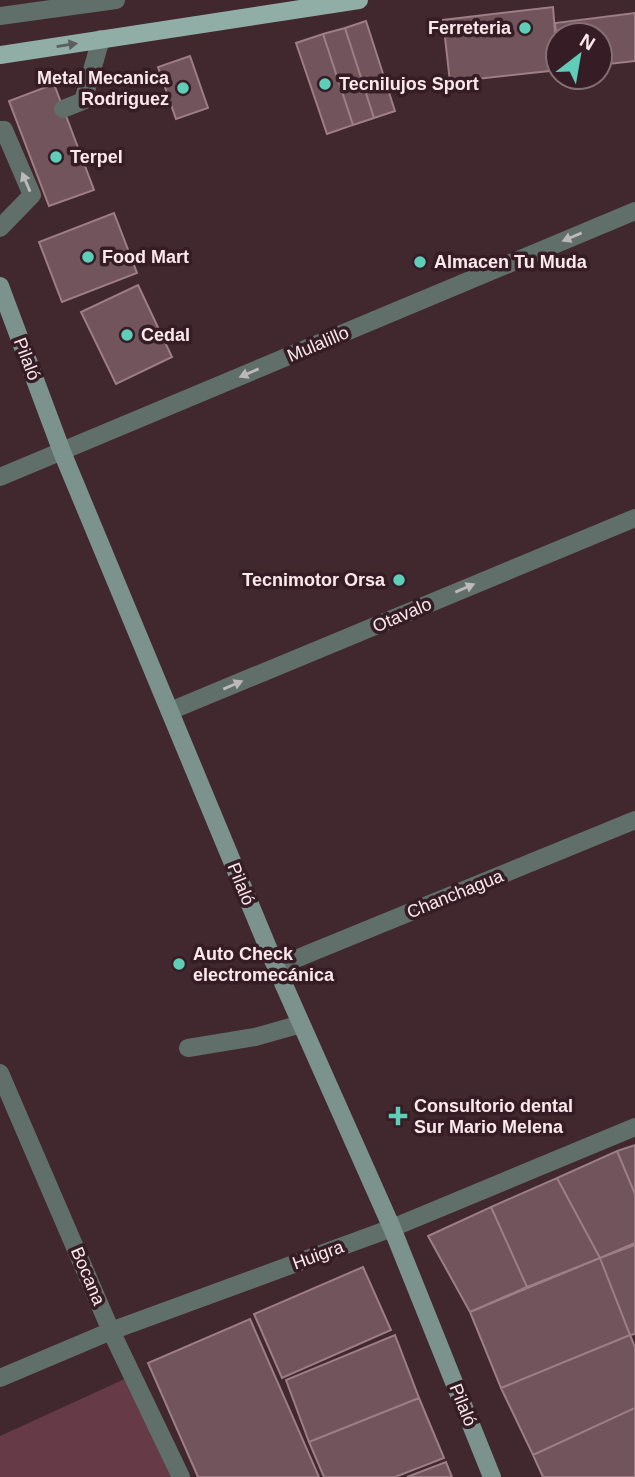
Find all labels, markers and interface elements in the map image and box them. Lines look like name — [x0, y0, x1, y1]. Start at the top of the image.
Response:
place label: Ferreteria — [428, 18, 512, 38]
marker: Ferreteria — [517, 20, 533, 36]
north arrow — [544, 21, 614, 91]
text: N — [576, 29, 599, 54]
one-way arrow — [56, 39, 78, 50]
place label: Metal Mecanica Rodriguez — [37, 68, 170, 109]
place label: Tecnilujos Sport — [339, 74, 479, 94]
marker: Tecnilujos Sport — [317, 76, 333, 92]
marker: Metal Mecanica Rodriguez — [175, 80, 191, 96]
place label: Terpel — [70, 147, 123, 167]
marker: Terpel — [48, 149, 64, 165]
one-way arrow — [20, 171, 31, 192]
one-way arrow — [561, 232, 582, 243]
place label: Food Mart — [102, 247, 189, 267]
marker: Food Mart — [80, 249, 96, 265]
place label: Almacen Tu Muda — [434, 252, 588, 272]
marker: Almacen Tu Muda — [412, 254, 428, 270]
street label: Mulalillo — [284, 322, 352, 366]
place label: Cedal — [141, 325, 190, 345]
marker: Cedal — [119, 327, 135, 343]
street label: Pilaló — [10, 335, 44, 383]
one-way arrow — [239, 368, 260, 379]
place label: Tecnimotor Orsa — [242, 570, 386, 590]
marker: Tecnimotor Orsa — [391, 572, 407, 588]
one-way arrow — [455, 583, 476, 594]
street label: Otavalo — [370, 594, 434, 636]
one-way arrow — [222, 679, 243, 690]
street label: Pilaló — [223, 860, 259, 908]
street label: Chanchagua — [404, 865, 507, 922]
place label: Auto Check electromecánica — [193, 944, 335, 985]
marker: Auto Check electromecánica — [171, 956, 187, 972]
place label: Consultorio dental Sur Mario Melena — [414, 1096, 573, 1137]
marker: Consultorio dental Sur Mario Melena — [388, 1106, 408, 1126]
street label: Huigra — [290, 1236, 347, 1273]
street label: Bocana — [67, 1244, 110, 1309]
street label: Pilaló — [445, 1381, 481, 1429]

